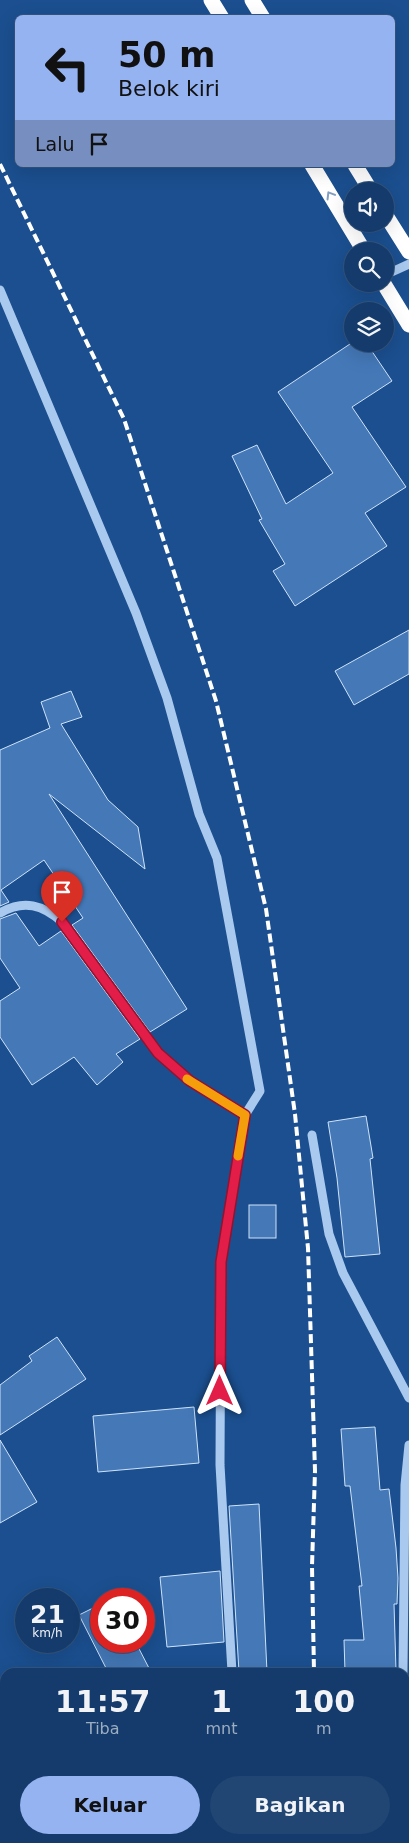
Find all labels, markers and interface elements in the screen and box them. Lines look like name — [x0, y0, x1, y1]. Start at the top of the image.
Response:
icon: left — [35, 35, 100, 100]
text: 50 m — [118, 35, 215, 75]
text: Belok kiri — [118, 76, 220, 101]
icon: arrive — [85, 130, 113, 158]
text: Lalu — [35, 133, 75, 155]
map controls — [344, 182, 394, 352]
button: sound — [344, 182, 394, 232]
one-way arrow — [327, 191, 337, 200]
button: search — [344, 242, 394, 292]
button: layers — [344, 302, 394, 352]
pin — [41, 871, 83, 922]
icon: arrive — [48, 878, 76, 906]
position arrow — [193, 1364, 245, 1416]
speed limit sign: 30 — [90, 1588, 155, 1653]
text: 21 — [30, 1600, 65, 1629]
text: km/h — [32, 1626, 63, 1640]
text: 11:57 — [55, 1684, 150, 1719]
text: 1 — [211, 1684, 232, 1719]
text: 100 — [292, 1684, 355, 1719]
text: Tiba — [86, 1719, 120, 1738]
text: mnt — [205, 1719, 237, 1738]
text: m — [316, 1719, 332, 1738]
button: Keluar — [20, 1776, 200, 1834]
button: Bagikan — [210, 1776, 390, 1834]

